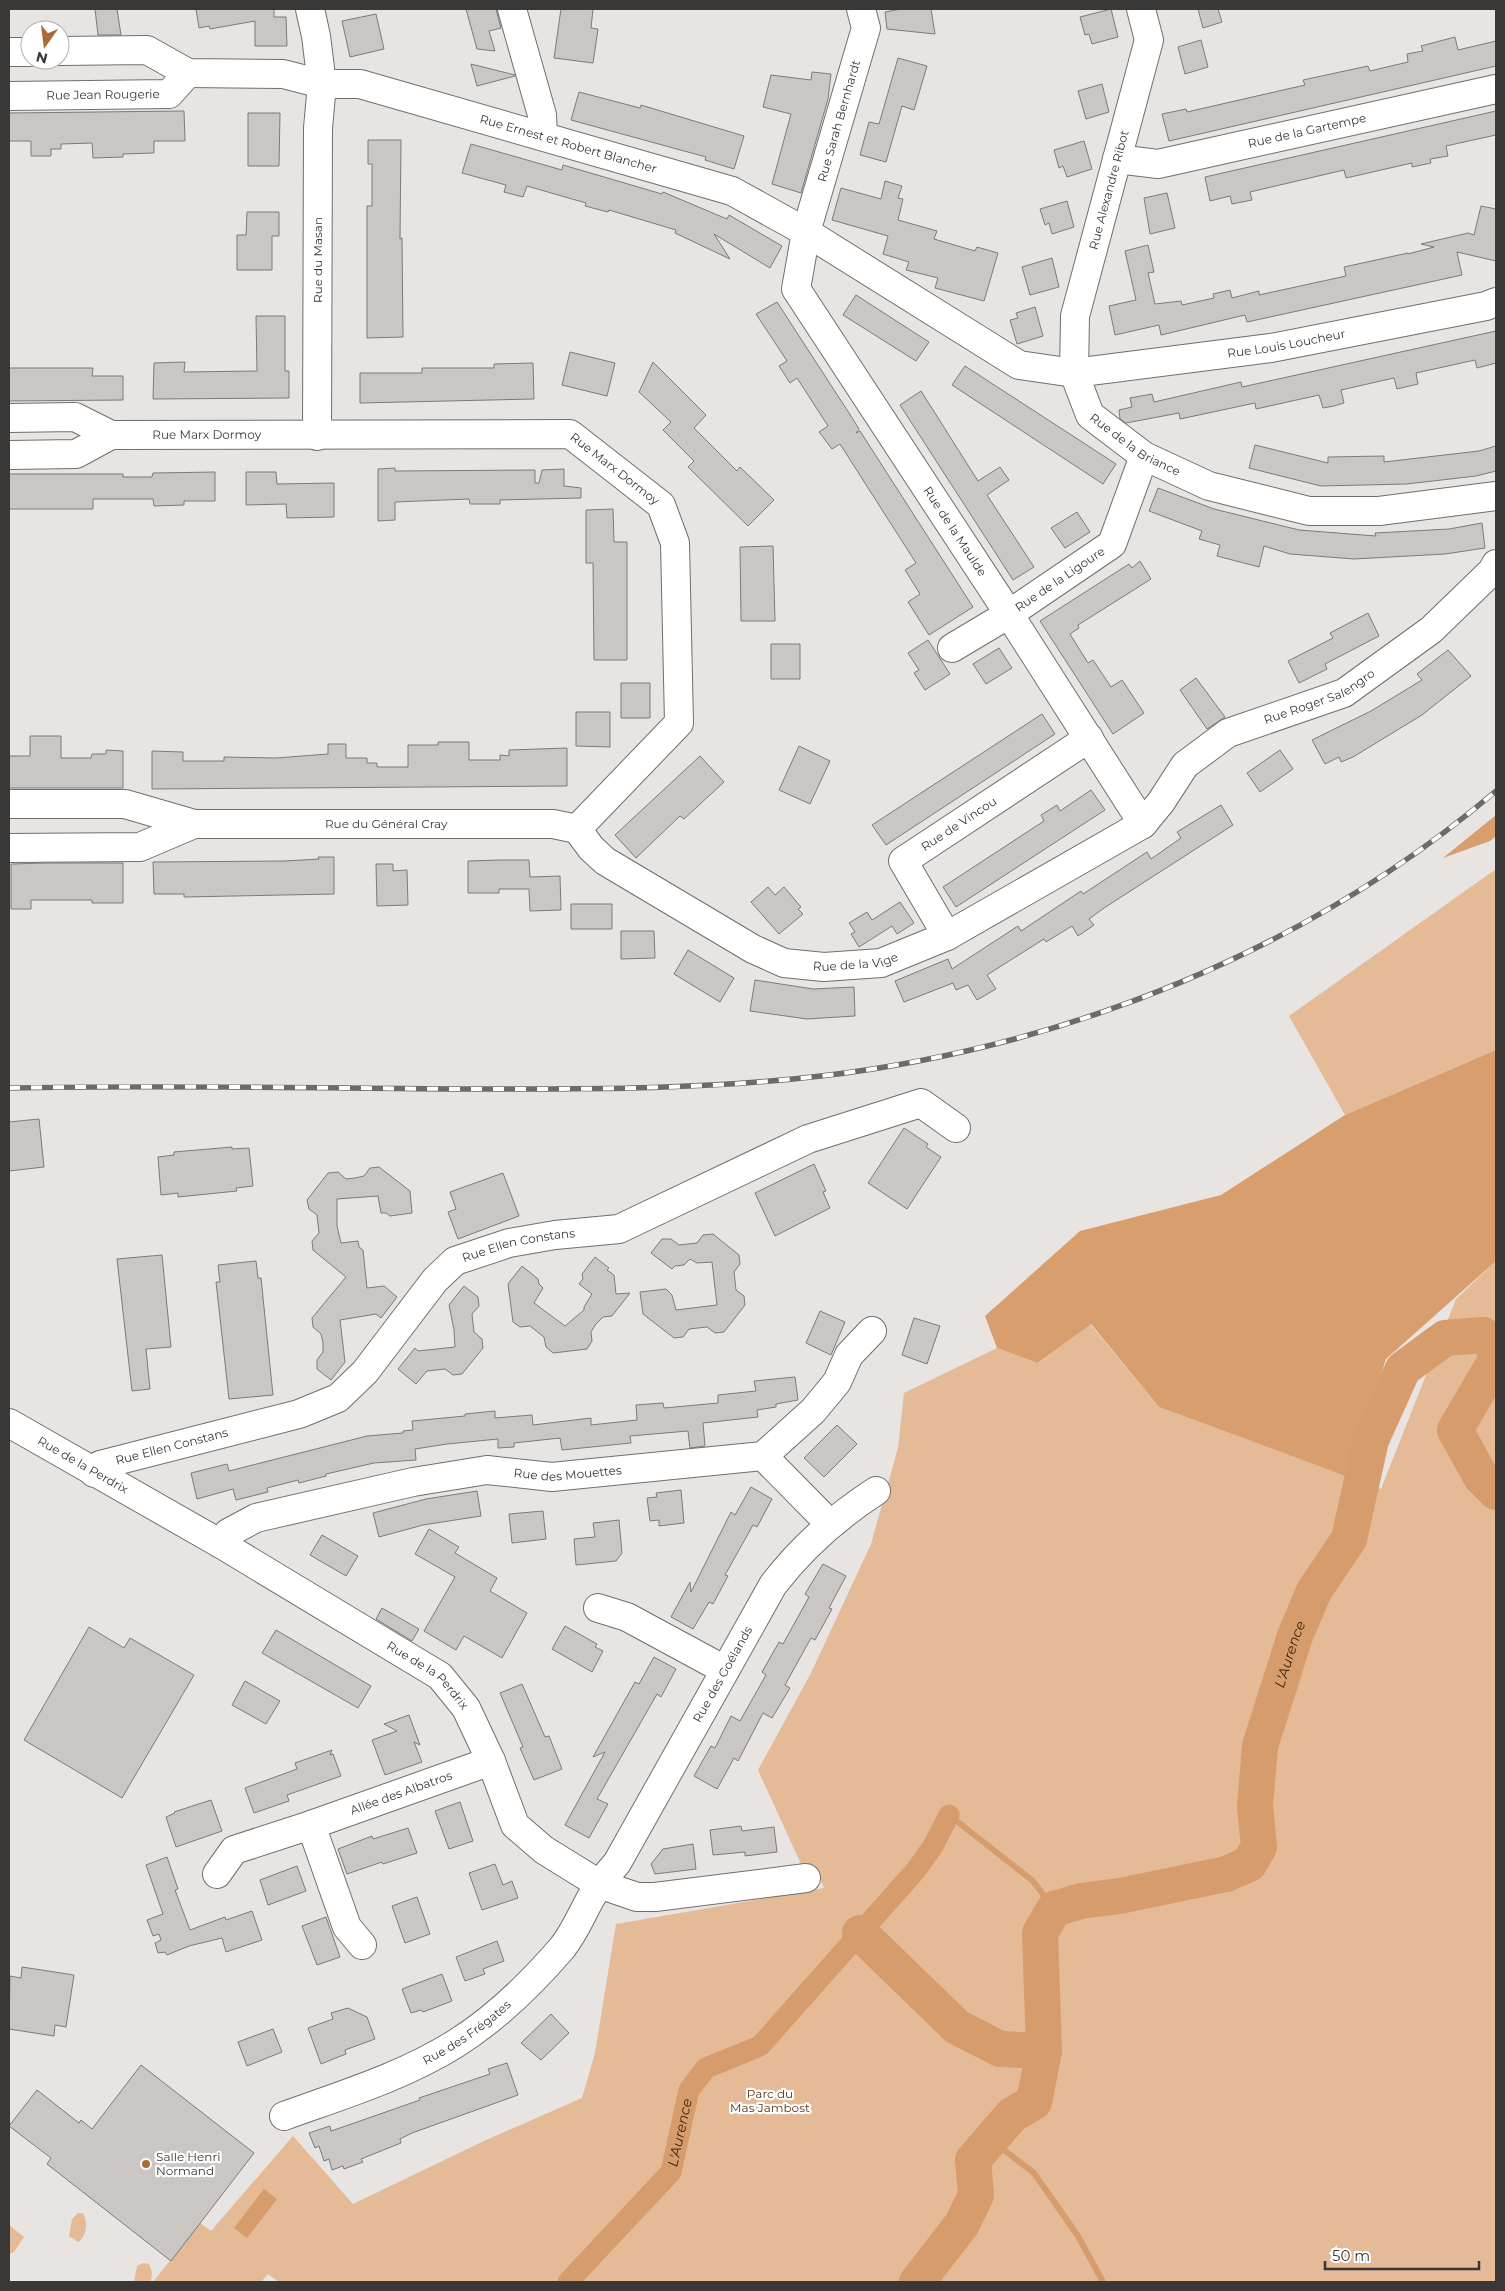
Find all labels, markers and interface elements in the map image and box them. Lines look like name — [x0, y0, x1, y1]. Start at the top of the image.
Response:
north arrow — [20, 20, 70, 70]
text: N — [34, 48, 50, 68]
street label: Rue Sarah Bernhardt — [814, 58, 863, 184]
street label: Rue Jean Rougerie — [46, 86, 160, 103]
street label: Rue de la Gartempe — [1246, 110, 1367, 151]
street label: Rue Ernest et Robert Blancher — [478, 111, 659, 176]
street label: Rue Alexandre Ribot — [1085, 128, 1132, 251]
street label: Rue du Masan — [310, 217, 325, 303]
street label: Rue Louis Loucheur — [1226, 326, 1347, 360]
street label: Rue de la Briance — [1087, 410, 1183, 479]
street label: Rue Marx Dormoy — [152, 427, 262, 442]
street label: Rue Marx Dormoy — [568, 429, 663, 508]
street label: Rue de la Maulde — [920, 483, 990, 579]
street label: Rue de la Ligoure — [1012, 543, 1107, 615]
street label: Rue Roger Salengro — [1262, 665, 1377, 727]
street label: Rue de Vincou — [918, 793, 999, 854]
street label: Rue du Général Cray — [325, 816, 448, 831]
street label: Rue de la Vige — [812, 949, 900, 974]
street label: Rue Ellen Constans — [460, 1225, 576, 1265]
street label: Rue Ellen Constans — [114, 1424, 230, 1468]
street label: Rue de la Perdrix — [35, 1433, 132, 1497]
street label: Rue des Mouettes — [513, 1462, 622, 1484]
water label: L'Aurence — [1270, 1618, 1309, 1690]
street label: Rue des Goélands — [689, 1623, 755, 1725]
street label: Rue de la Perdrix — [384, 1638, 473, 1713]
street label: Allée des Albatros — [348, 1767, 454, 1818]
street label: Rue des Frégates — [420, 1997, 514, 2068]
park label: Parc du Mas Jambost — [730, 2086, 810, 2115]
water label: L'Aurence — [663, 2097, 696, 2168]
place label: Salle Henri Normand — [156, 2149, 220, 2178]
marker: Salle Henri Normand — [140, 2158, 152, 2170]
scale bar — [1325, 2238, 1479, 2270]
text: 50 m — [1332, 2246, 1370, 2265]

